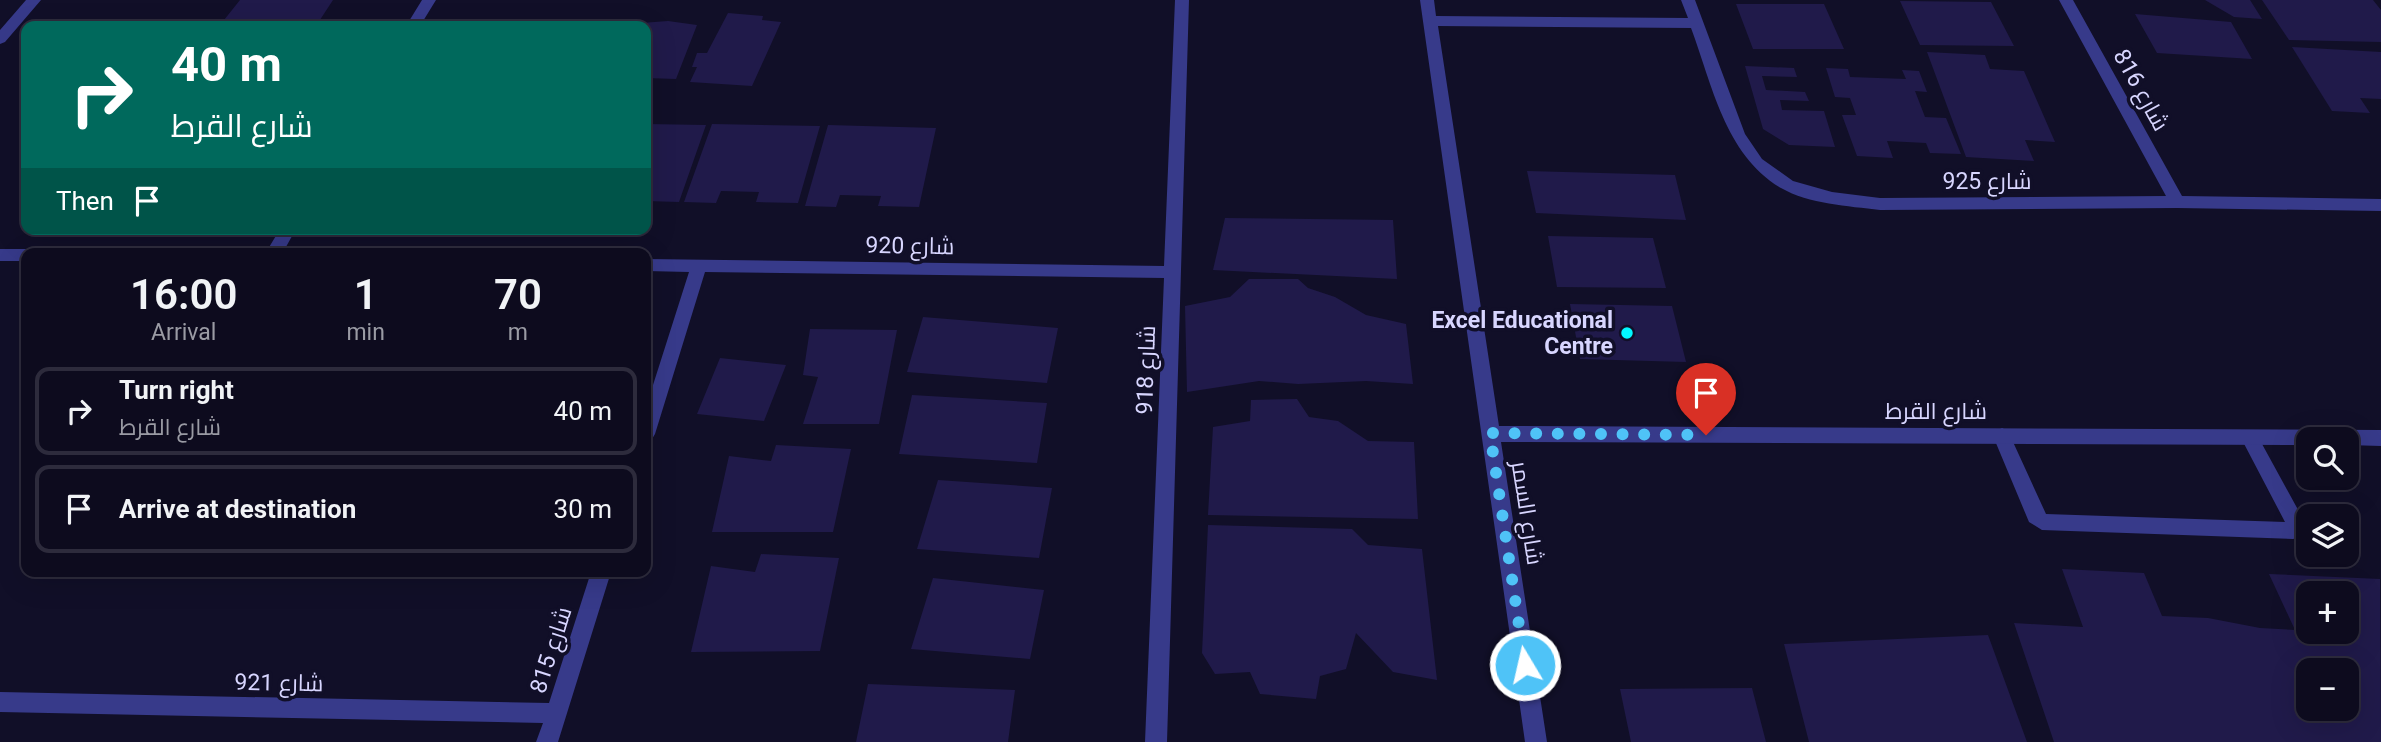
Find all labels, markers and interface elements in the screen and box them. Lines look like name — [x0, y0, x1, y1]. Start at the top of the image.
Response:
text: 40 m — [171, 36, 282, 93]
street label: شارع 816 — [2106, 45, 2174, 136]
icon: right — [56, 49, 147, 140]
text: شارع القرط — [171, 107, 313, 145]
street label: شارع 925 — [1942, 168, 2032, 197]
icon: arrive — [128, 182, 166, 220]
text: Then — [56, 186, 114, 216]
street label: شارع 920 — [865, 232, 955, 262]
text: 16:00 — [130, 270, 237, 319]
text: 1 — [354, 270, 378, 319]
text: 70 — [494, 270, 542, 319]
place label: Excel Educational Centre — [1431, 307, 1613, 360]
text: Arrival — [151, 319, 216, 346]
text: min — [346, 319, 385, 346]
text: m — [508, 319, 528, 346]
street label: شارع 918 — [1131, 325, 1163, 415]
marker: Excel Educational Centre — [1619, 325, 1635, 341]
pin — [1676, 363, 1736, 435]
icon: arrive — [1687, 374, 1725, 412]
text: Turn right — [119, 375, 234, 405]
icon: right — [60, 392, 98, 430]
text: 40 m — [554, 396, 612, 426]
street label: شارع القرط — [1885, 398, 1987, 427]
text: شارع القرط — [119, 414, 221, 441]
map controls — [2296, 427, 2359, 721]
button: search — [2296, 427, 2359, 490]
street label: شارع السمر — [1503, 457, 1549, 567]
icon: arrive — [60, 490, 98, 528]
text: Arrive at destination — [119, 494, 356, 524]
text: 30 m — [554, 494, 612, 524]
button: layers — [2296, 504, 2359, 567]
button: + — [2296, 581, 2359, 644]
street label: شارع 815 — [524, 603, 579, 697]
position arrow — [1488, 628, 1562, 702]
button: − — [2296, 658, 2359, 721]
street label: شارع 921 — [234, 669, 324, 699]

